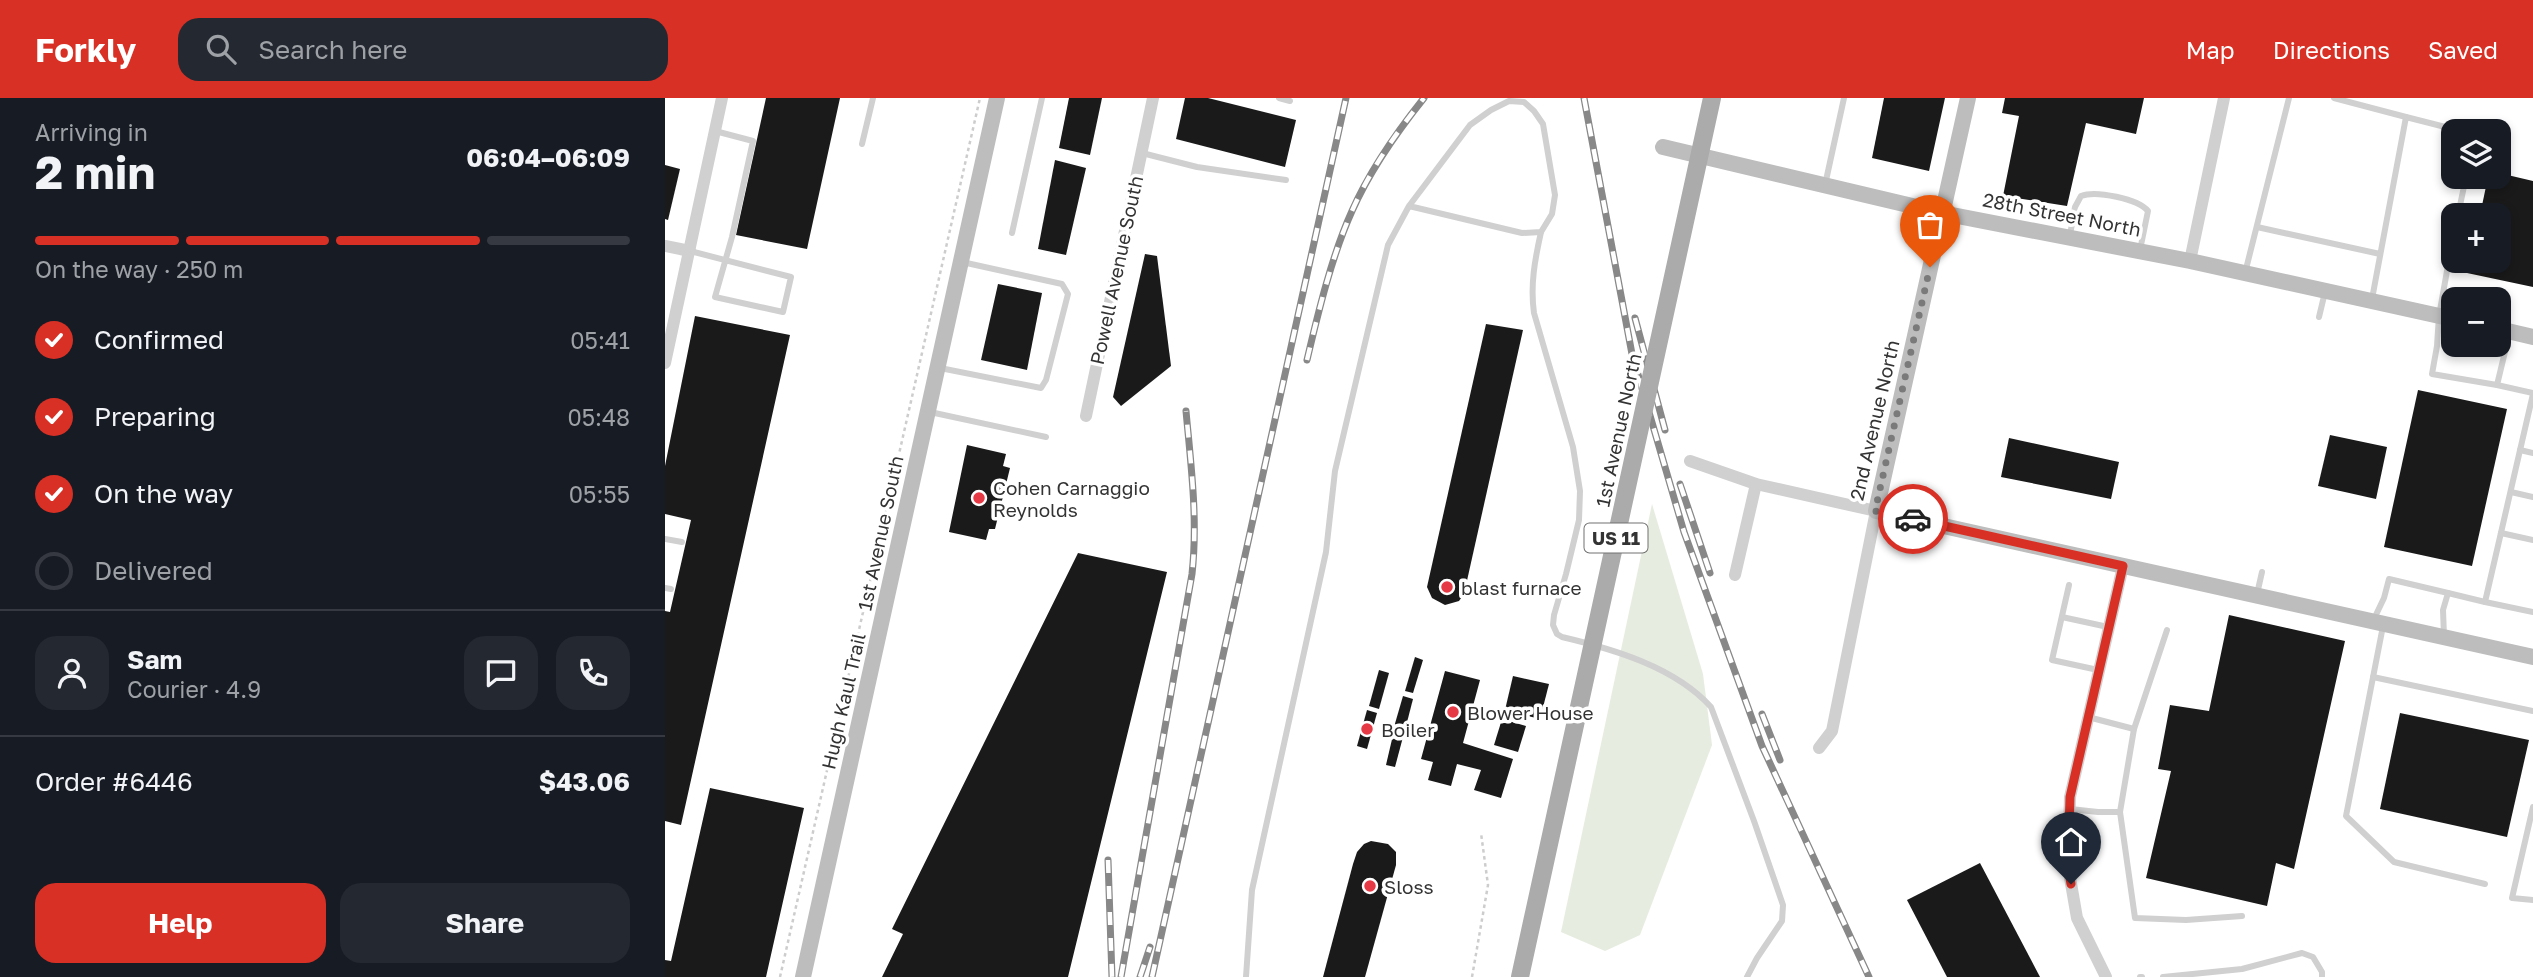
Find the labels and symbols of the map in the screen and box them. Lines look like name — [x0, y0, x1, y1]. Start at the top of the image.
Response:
street label: Powell Avenue South — [1085, 173, 1147, 367]
street label: 28th Street North — [1981, 187, 2143, 241]
pin — [1900, 195, 1960, 267]
street label: 2nd Avenue North — [1844, 338, 1904, 502]
street label: 1st Avenue North — [1590, 351, 1646, 509]
street label: 1st Avenue South — [852, 453, 908, 613]
place label: Cohen Carnaggio Reynolds — [993, 476, 1150, 521]
courier — [1878, 484, 1948, 554]
marker: Cohen Carnaggio Reynolds — [971, 490, 987, 506]
road number: US 11 — [1585, 524, 1647, 552]
place label: blast furnace — [1461, 576, 1582, 599]
marker: blast furnace — [1439, 579, 1455, 595]
street label: Hugh Kaul Trail — [816, 631, 870, 771]
place label: Blower House — [1467, 701, 1594, 724]
marker: Blower House — [1445, 704, 1461, 720]
place label: Boiler — [1381, 718, 1435, 741]
marker: Boiler — [1359, 721, 1375, 737]
pin — [2041, 812, 2101, 884]
place label: Sloss — [1384, 875, 1434, 898]
marker: Sloss — [1362, 878, 1378, 894]

